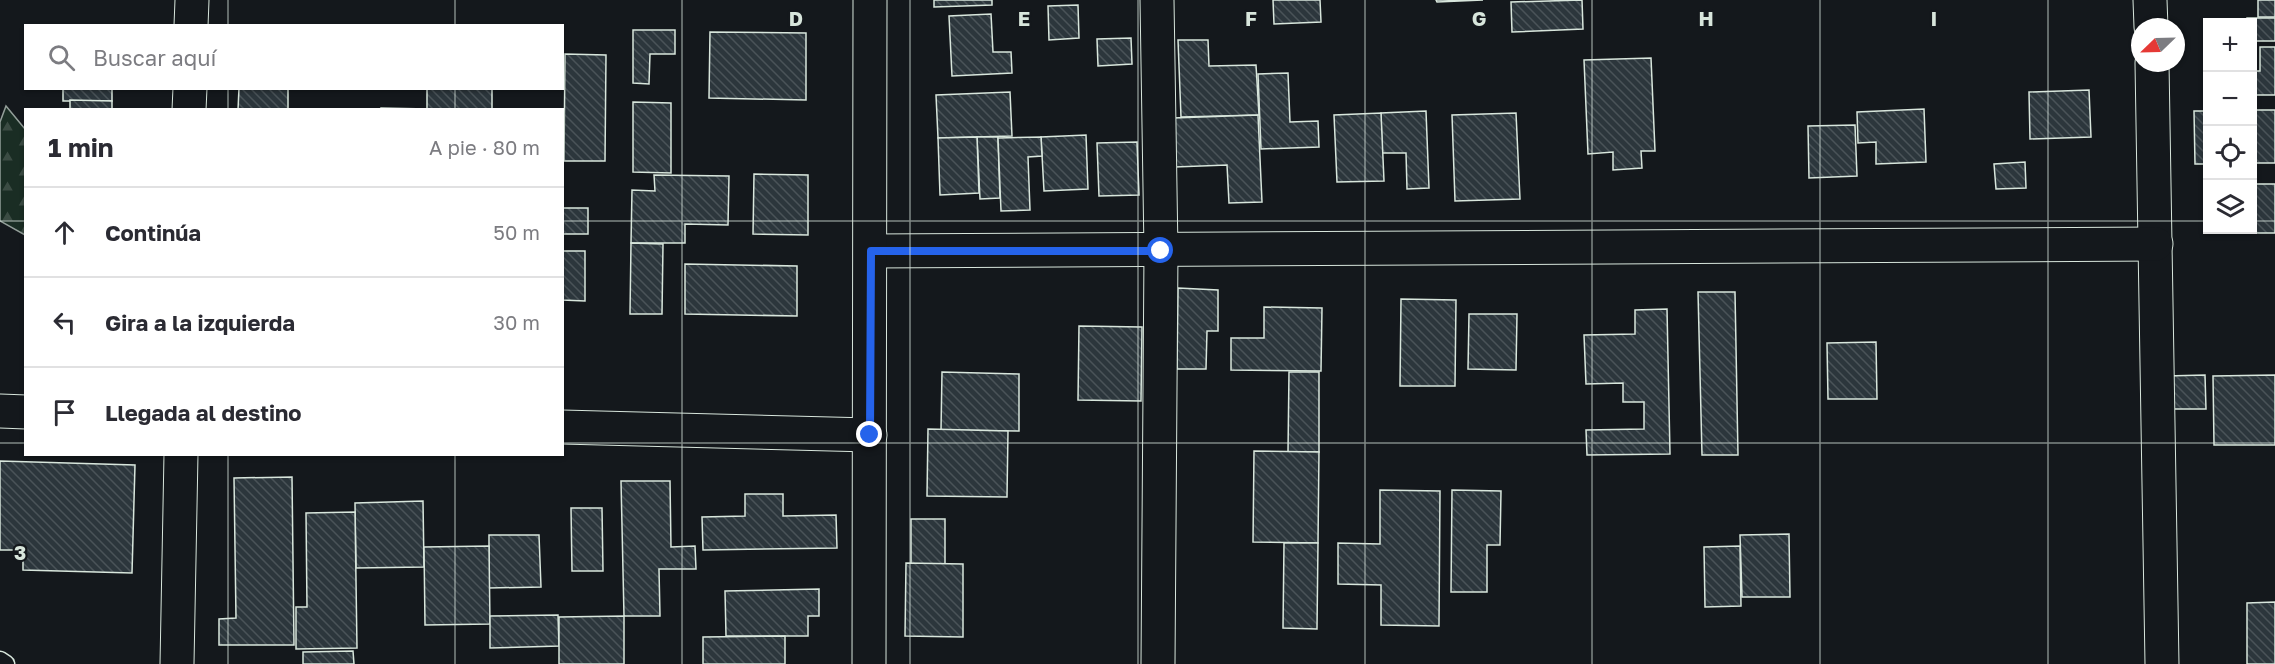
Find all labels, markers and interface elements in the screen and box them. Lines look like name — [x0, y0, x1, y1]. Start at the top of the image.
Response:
text: D — [789, 6, 803, 30]
text: E — [1018, 6, 1030, 30]
text: F — [1245, 6, 1257, 30]
text: G — [1472, 6, 1486, 30]
text: H — [1698, 6, 1714, 30]
text: I — [1931, 6, 1937, 30]
north arrow — [2131, 18, 2185, 72]
map controls — [2203, 18, 2257, 234]
button: + — [2203, 18, 2257, 72]
search box — [24, 24, 564, 90]
icon: search — [45, 41, 78, 74]
text: Buscar aquí — [93, 44, 216, 71]
button: − — [2203, 72, 2257, 126]
button: locate — [2203, 126, 2257, 180]
text: 1 min — [48, 132, 114, 163]
text: A pie · 80 m — [429, 135, 540, 159]
button: layers — [2203, 180, 2257, 234]
icon: ahead — [48, 216, 81, 249]
text: Continúa — [105, 219, 201, 246]
text: 50 m — [493, 220, 540, 244]
route start — [1147, 237, 1173, 263]
icon: left — [48, 306, 81, 339]
text: Gira a la izquierda — [105, 309, 295, 336]
text: 30 m — [493, 310, 540, 334]
icon: arrive — [48, 396, 81, 429]
text: Llegada al destino — [105, 399, 302, 426]
route end — [856, 421, 882, 447]
text: 3 — [14, 540, 26, 564]

